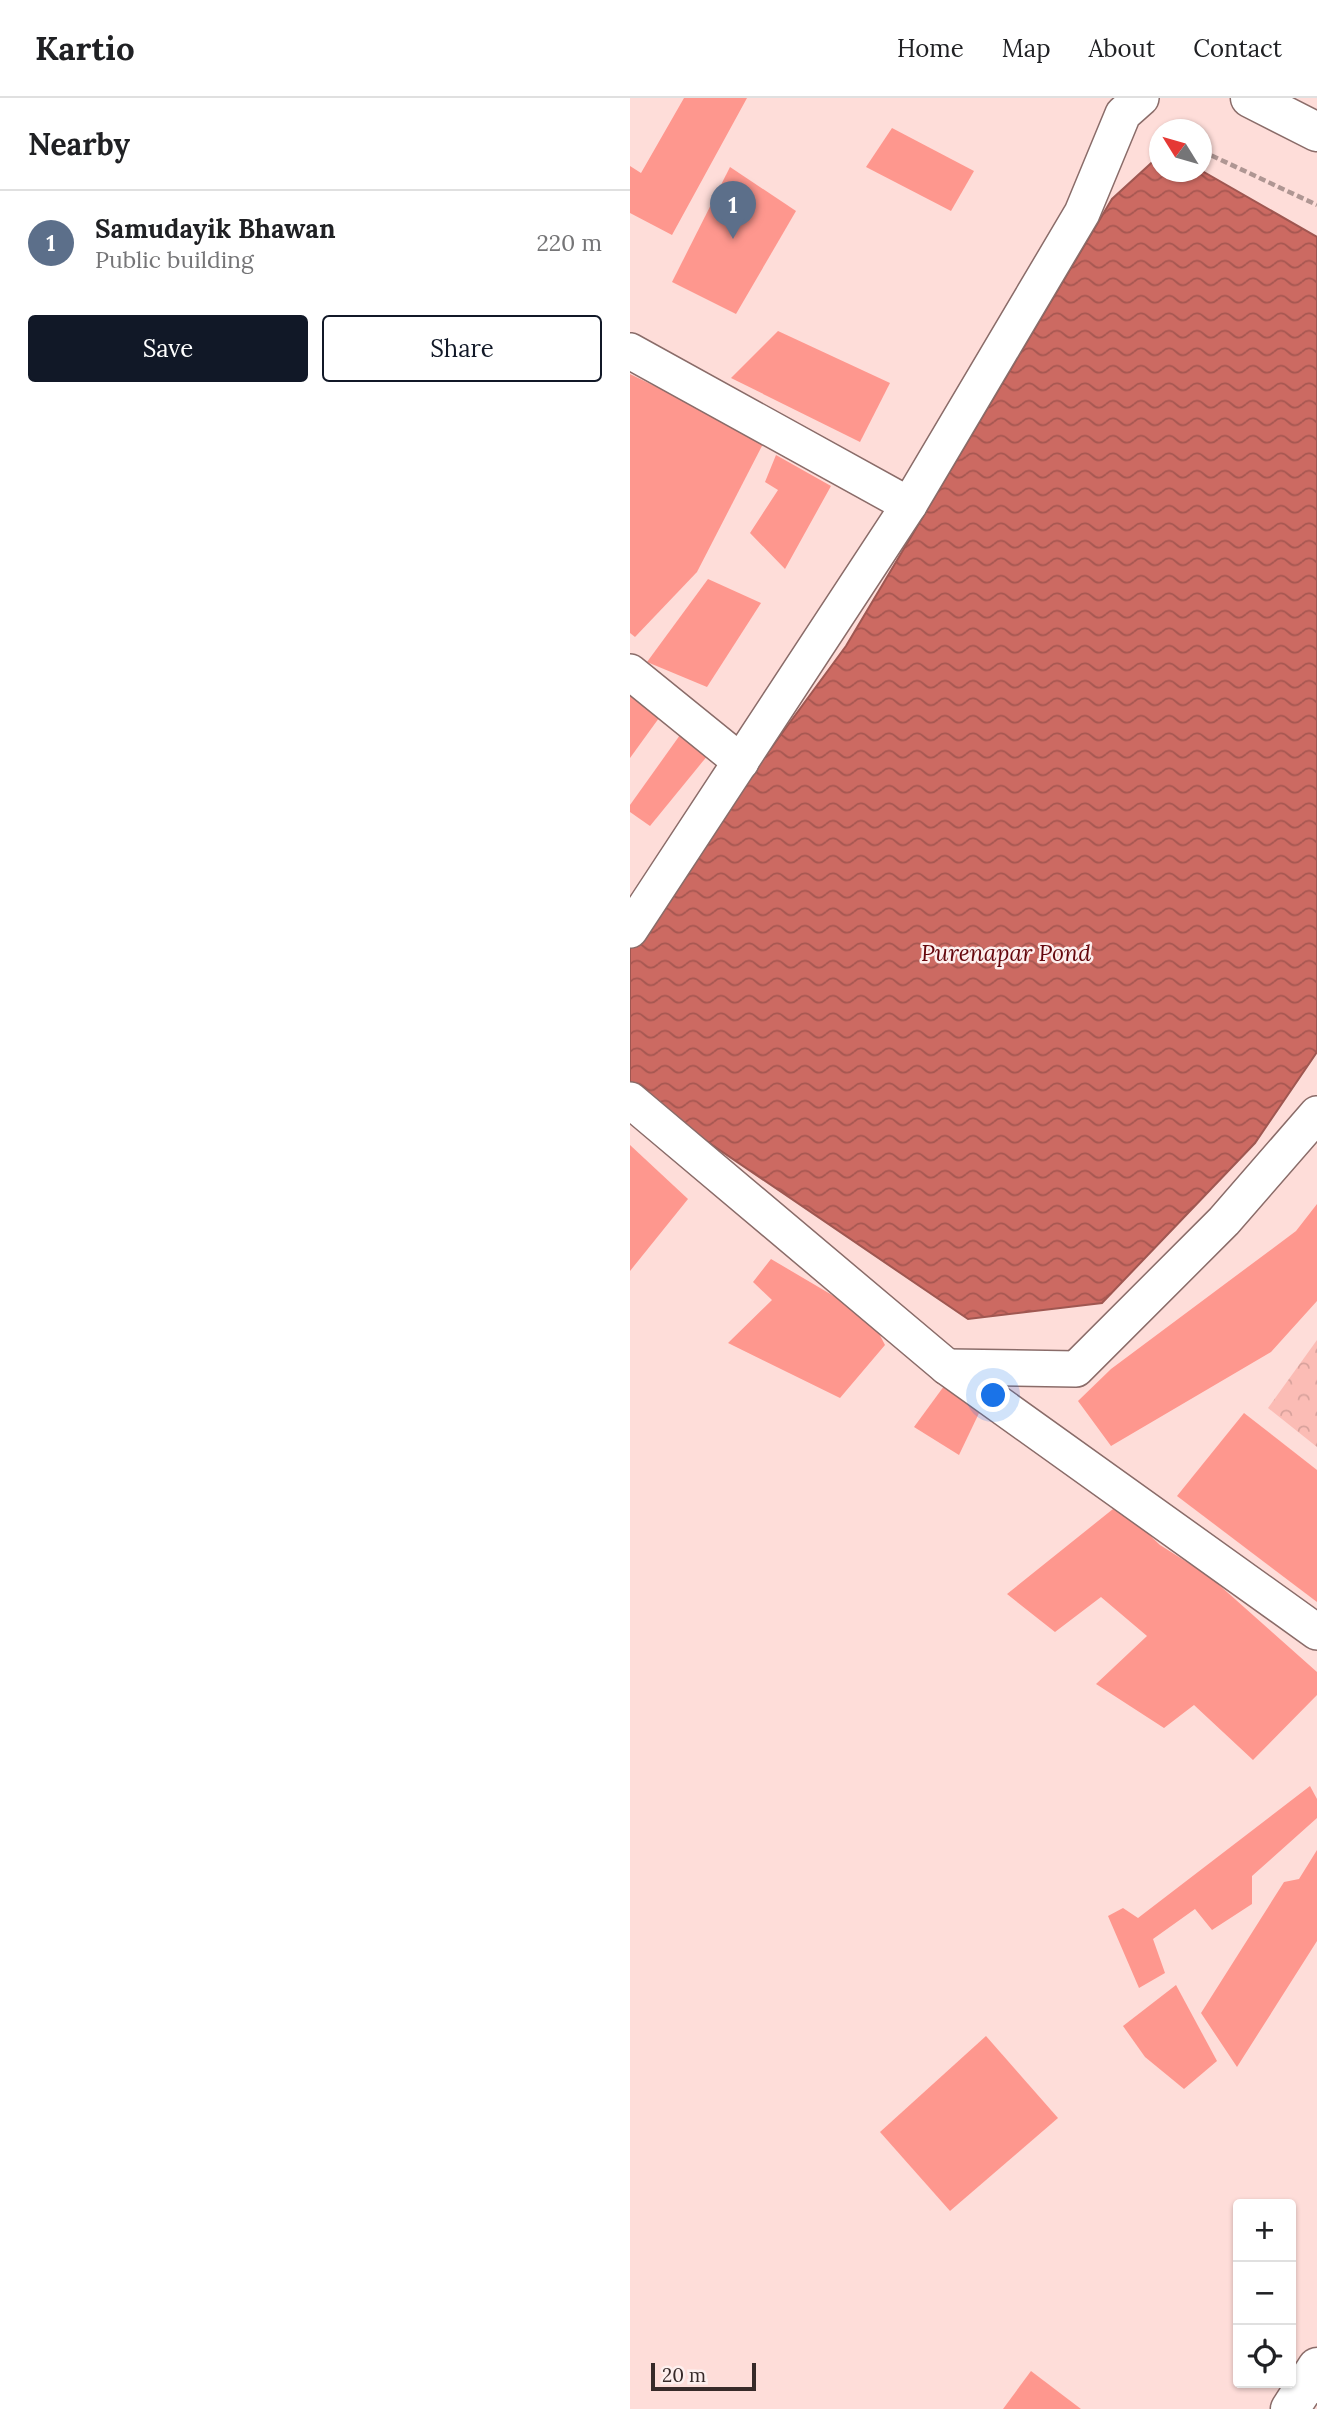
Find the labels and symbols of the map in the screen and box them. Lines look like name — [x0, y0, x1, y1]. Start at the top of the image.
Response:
north arrow — [1149, 119, 1212, 182]
pin: 1 — [710, 181, 756, 239]
water label: Purenapar Pond — [921, 938, 1091, 967]
your location — [976, 1378, 1010, 1412]
scale bar — [651, 2360, 756, 2392]

